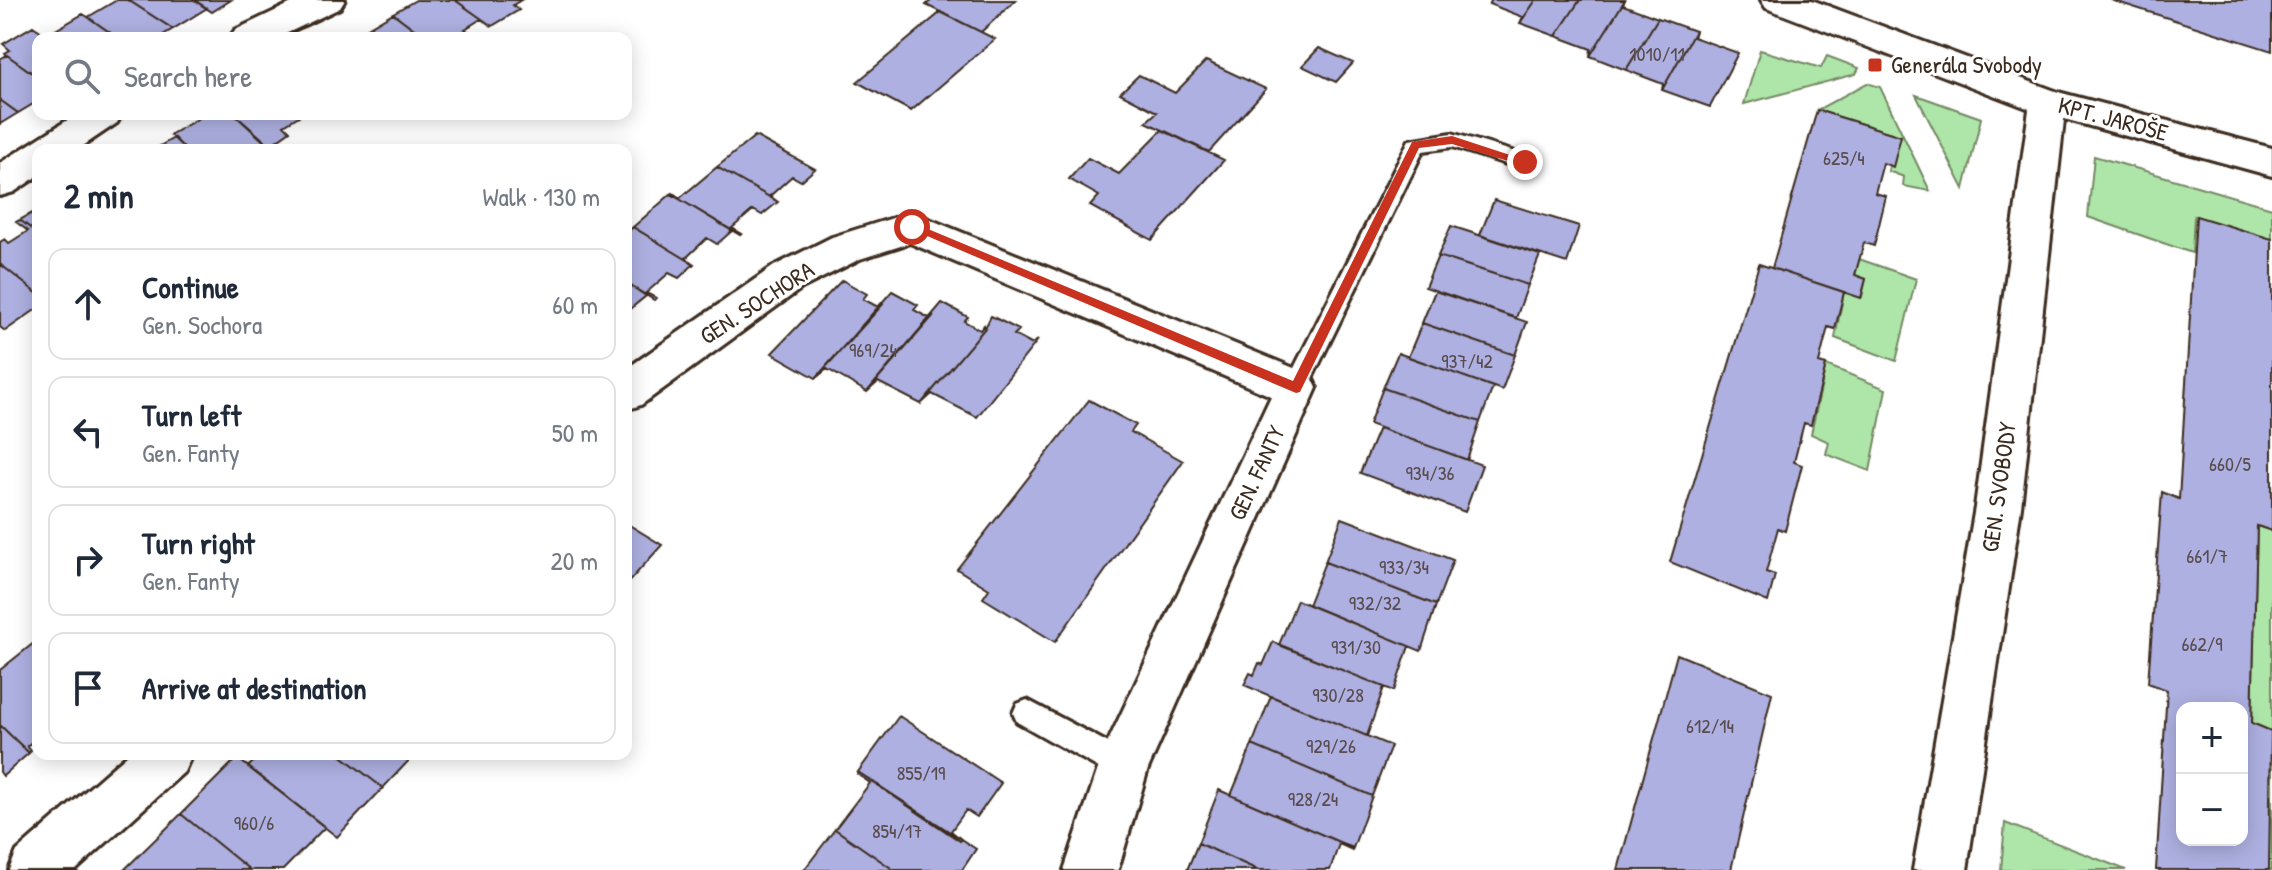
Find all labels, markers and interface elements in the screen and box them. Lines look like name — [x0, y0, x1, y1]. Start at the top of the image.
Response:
search box — [32, 32, 632, 120]
house number: 1010/11 — [1629, 40, 1685, 67]
place label: Generála Svobody — [1891, 48, 2042, 80]
icon: search — [60, 54, 104, 98]
text: Search here — [124, 56, 252, 96]
marker: Generála Svobody — [1866, 56, 1884, 74]
street label: KPT. JAROŠE — [2055, 88, 2172, 148]
route end — [1507, 144, 1543, 180]
house number: 625/4 — [1823, 144, 1865, 171]
text: 2 min — [64, 173, 134, 219]
text: Walk · 130 m — [483, 179, 600, 214]
route start — [894, 209, 930, 245]
street label: GEN. SOCHORA — [693, 253, 820, 351]
text: Continue — [142, 267, 239, 307]
icon: ahead — [66, 282, 110, 326]
text: 60 m — [552, 287, 598, 322]
text: Gen. Sochora — [142, 307, 262, 342]
house number: 969/24 — [849, 336, 897, 363]
house number: 937/42 — [1441, 347, 1493, 374]
text: Turn left — [142, 395, 241, 435]
icon: left — [66, 410, 110, 454]
text: 50 m — [552, 415, 598, 450]
street label: GEN. SVOBODY — [1973, 419, 2023, 554]
street label: GEN. FANTY — [1220, 420, 1292, 525]
text: Gen. Fanty — [142, 435, 240, 470]
house number: 660/5 — [2209, 450, 2251, 477]
house number: 934/36 — [1405, 459, 1455, 486]
text: Turn right — [142, 523, 255, 563]
icon: right — [66, 538, 110, 582]
house number: 661/7 — [2186, 542, 2228, 569]
text: 20 m — [551, 543, 598, 578]
house number: 933/34 — [1379, 553, 1429, 580]
text: Gen. Fanty — [142, 563, 240, 598]
house number: 932/32 — [1349, 589, 1402, 616]
house number: 662/9 — [2181, 630, 2223, 657]
house number: 931/30 — [1331, 633, 1381, 660]
icon: arrive — [66, 666, 110, 710]
text: Arrive at destination — [142, 668, 367, 708]
house number: 930/28 — [1312, 681, 1364, 708]
map controls — [2176, 702, 2248, 846]
button: + — [2176, 702, 2248, 774]
house number: 612/14 — [1686, 712, 1734, 739]
house number: 929/26 — [1306, 732, 1356, 759]
house number: 855/19 — [897, 759, 945, 786]
button: − — [2176, 774, 2248, 846]
house number: 928/24 — [1288, 785, 1338, 812]
house number: 960/6 — [234, 809, 274, 836]
house number: 854/17 — [872, 817, 922, 844]

